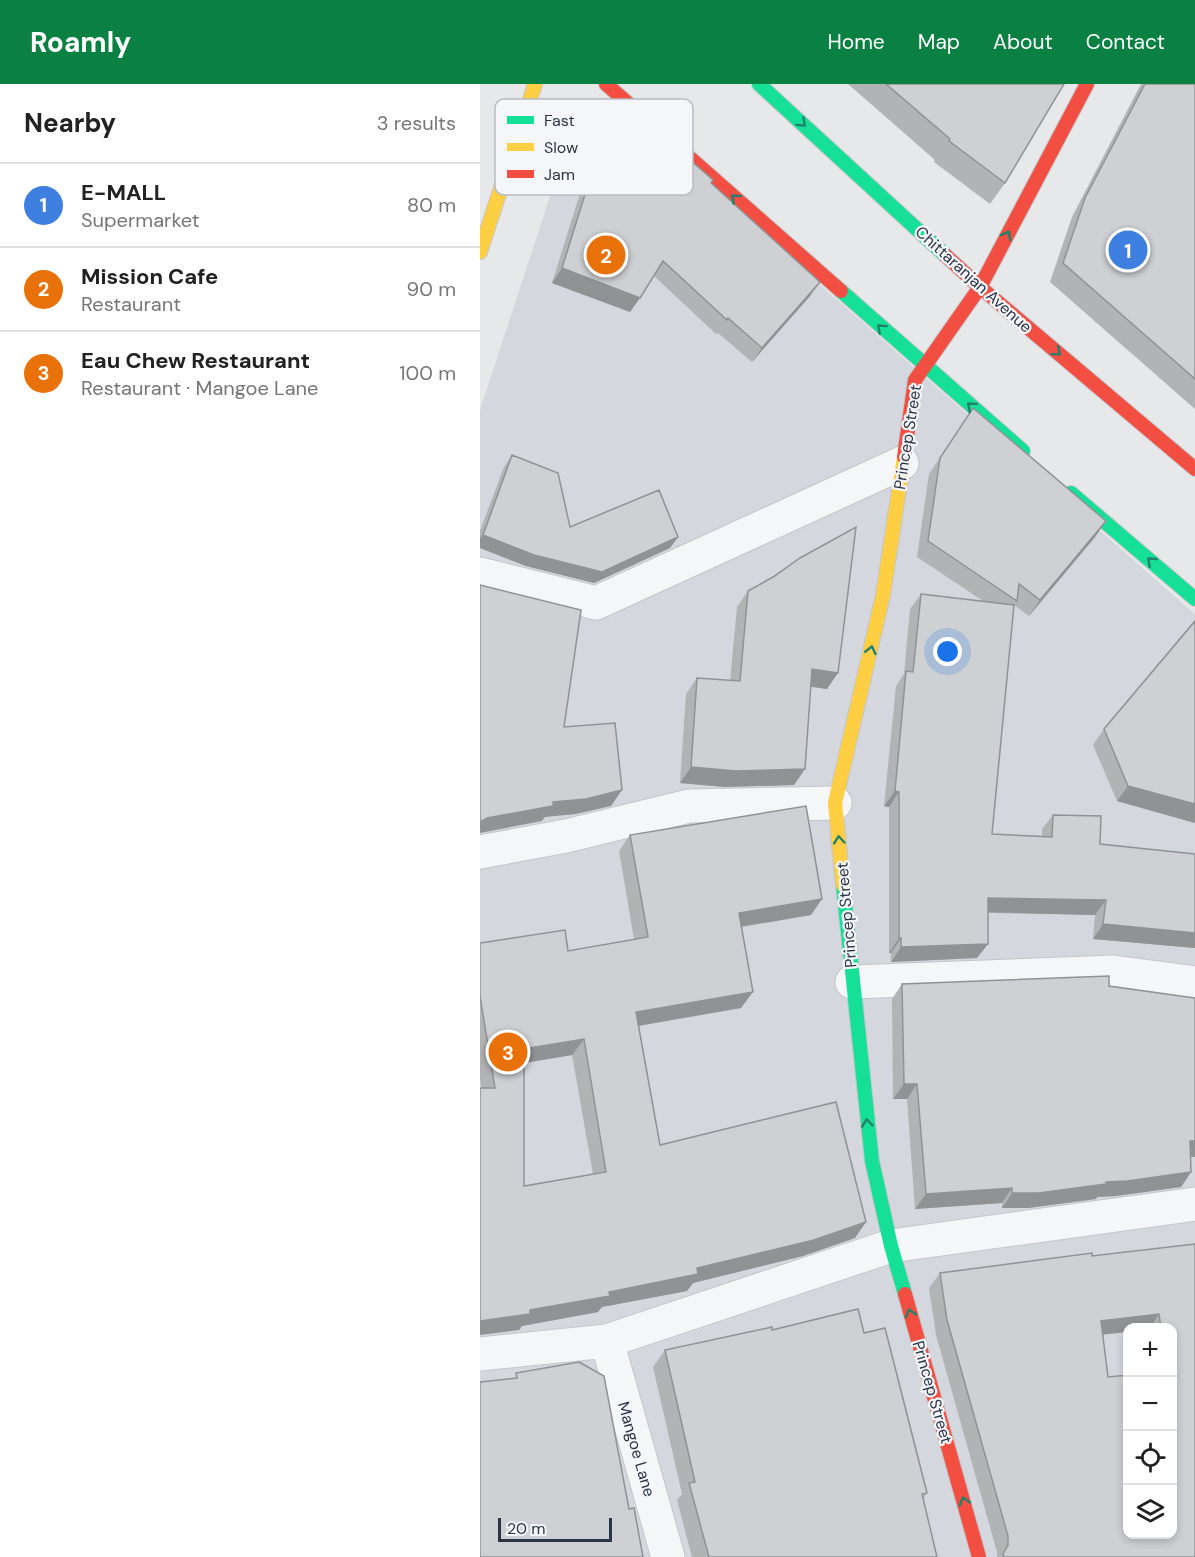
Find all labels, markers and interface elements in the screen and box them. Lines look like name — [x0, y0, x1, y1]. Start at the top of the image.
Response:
text: Roamly — [30, 24, 131, 61]
text: Home — [827, 28, 885, 56]
text: Map — [918, 28, 960, 56]
text: About — [993, 28, 1053, 56]
text: Contact — [1086, 28, 1165, 56]
legend — [495, 99, 693, 195]
text: Nearby — [24, 106, 116, 140]
text: 3 results — [377, 110, 456, 136]
text: Fast — [544, 110, 575, 131]
one-way arrow — [795, 116, 806, 127]
text: Slow — [544, 137, 578, 158]
text: Jam — [544, 164, 575, 185]
text: E-MALL — [81, 178, 166, 207]
text: 1 — [40, 192, 47, 218]
text: 80 m — [407, 192, 456, 218]
one-way arrow — [731, 194, 742, 205]
text: Supermarket — [81, 207, 200, 233]
street label: Chittaranjan Avenue — [911, 221, 1036, 337]
pin: 1 — [1108, 228, 1148, 272]
one-way arrow — [1000, 230, 1012, 241]
pin: 2 — [586, 232, 626, 278]
text: Mission Cafe — [81, 262, 218, 291]
text: 2 — [38, 276, 49, 302]
text: 90 m — [407, 276, 456, 302]
text: Restaurant — [81, 291, 181, 317]
one-way arrow — [877, 324, 888, 335]
one-way arrow — [1050, 344, 1061, 355]
text: Eau Chew Restaurant — [81, 346, 310, 375]
text: 3 — [37, 360, 50, 386]
text: 100 m — [399, 360, 456, 386]
text: Restaurant · Mangoe Lane — [81, 375, 318, 401]
street label: Princep Street — [889, 383, 926, 491]
one-way arrow — [967, 403, 978, 414]
one-way arrow — [1147, 557, 1158, 568]
your location — [933, 637, 962, 666]
one-way arrow — [863, 645, 876, 655]
one-way arrow — [833, 836, 846, 845]
street label: Princep Street — [831, 861, 862, 969]
pin: 3 — [489, 1030, 528, 1074]
one-way arrow — [862, 1119, 874, 1128]
one-way arrow — [905, 1308, 918, 1318]
map controls — [1123, 1323, 1177, 1539]
button: + — [1123, 1323, 1177, 1377]
street label: Princep Street — [908, 1338, 957, 1446]
button: − — [1123, 1377, 1177, 1431]
street label: Mangoe Lane — [613, 1399, 660, 1499]
button: locate — [1123, 1431, 1177, 1485]
button: layers — [1123, 1485, 1177, 1539]
one-way arrow — [958, 1496, 971, 1506]
scale bar — [498, 1515, 612, 1542]
text: 20 m — [507, 1518, 546, 1539]

